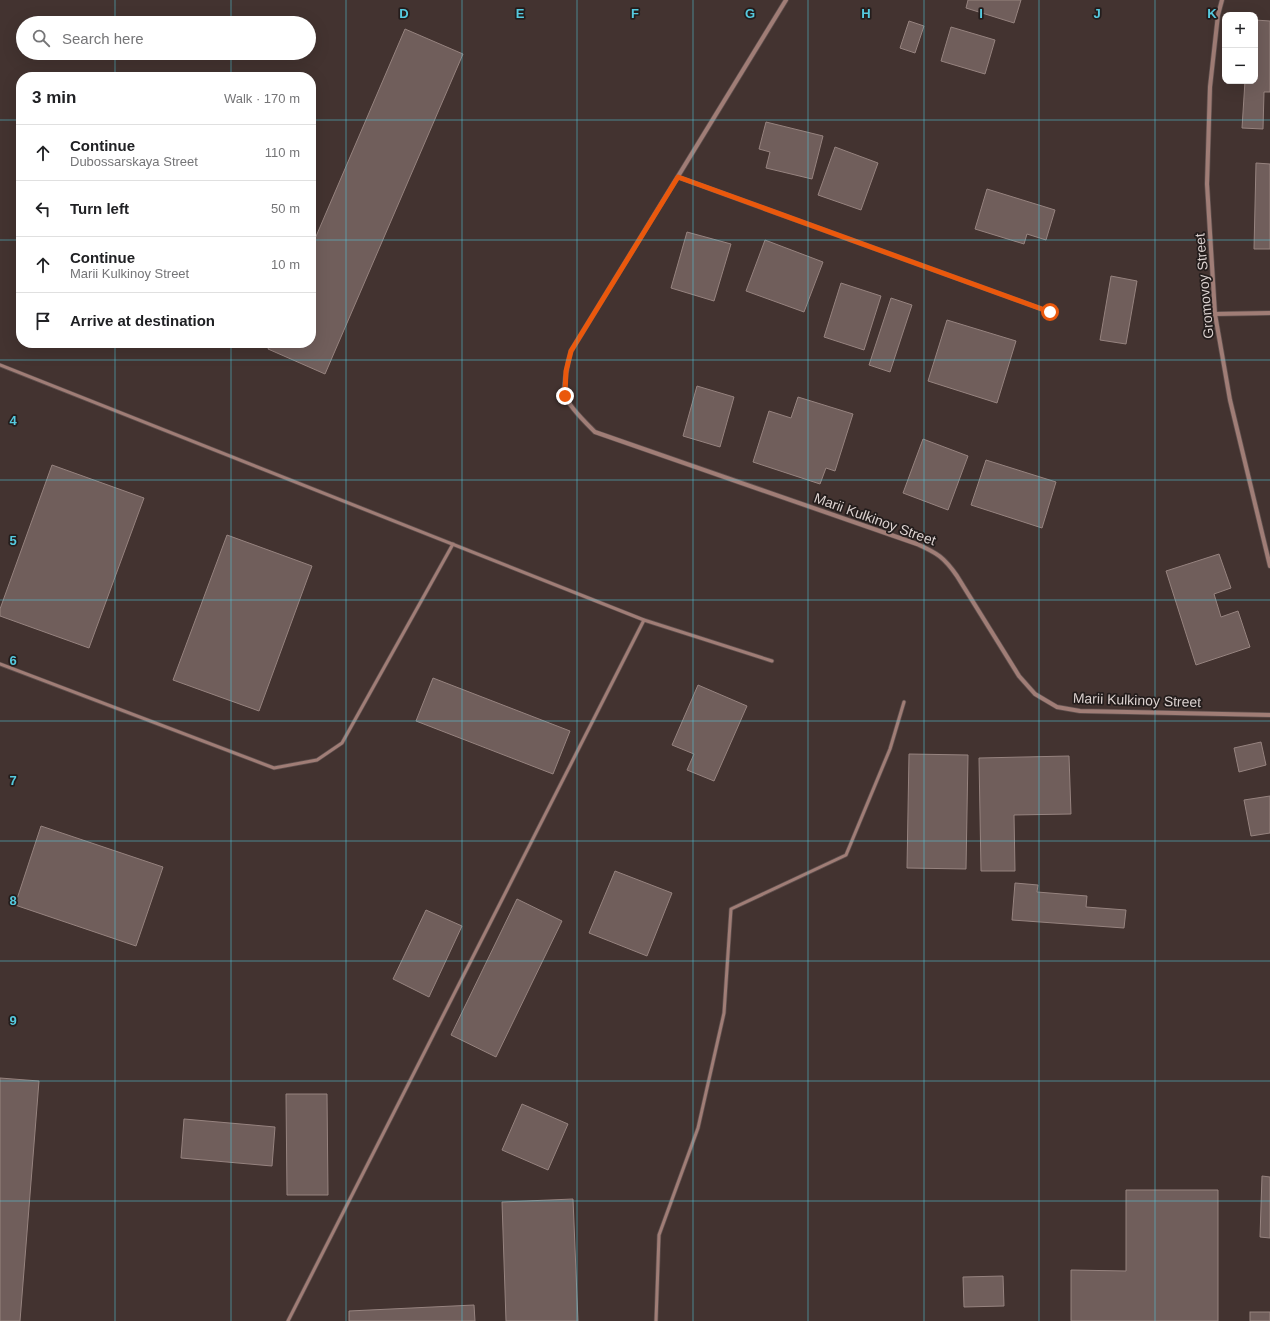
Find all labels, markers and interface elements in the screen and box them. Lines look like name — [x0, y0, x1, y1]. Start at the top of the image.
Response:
text: D — [399, 6, 409, 21]
text: E — [516, 6, 525, 21]
text: F — [631, 6, 639, 21]
text: G — [745, 6, 755, 21]
text: H — [861, 6, 871, 21]
text: I — [979, 6, 983, 21]
text: J — [1093, 6, 1101, 21]
text: K — [1207, 6, 1217, 21]
map controls — [1222, 12, 1258, 84]
button: + — [1222, 12, 1258, 48]
search box — [16, 16, 316, 60]
icon: search — [30, 27, 52, 49]
text: Search here — [62, 30, 144, 47]
button: − — [1222, 48, 1258, 84]
text: 3 min — [32, 88, 76, 107]
text: Walk · 170 m — [224, 91, 300, 106]
text: Continue — [70, 137, 135, 154]
icon: ahead — [32, 142, 54, 164]
text: 110 m — [265, 145, 300, 160]
text: Dubossarskaya Street — [70, 154, 198, 169]
icon: left — [32, 198, 54, 220]
text: Turn left — [70, 200, 129, 217]
text: 50 m — [271, 201, 300, 216]
street label: Gromovoy Street — [1191, 232, 1217, 339]
text: Continue — [70, 249, 135, 266]
icon: ahead — [32, 254, 54, 276]
text: 10 m — [271, 257, 300, 272]
text: Marii Kulkinoy Street — [70, 266, 189, 281]
route start — [1041, 303, 1059, 321]
icon: arrive — [32, 310, 54, 332]
text: Arrive at destination — [70, 312, 215, 329]
route end — [556, 387, 574, 405]
text: 4 — [9, 413, 17, 428]
street label: Marii Kulkinoy Street — [812, 490, 938, 549]
text: 5 — [9, 533, 17, 548]
text: 6 — [9, 653, 17, 668]
street label: Marii Kulkinoy Street — [1073, 690, 1202, 710]
text: 7 — [9, 773, 17, 788]
text: 8 — [9, 893, 17, 908]
text: 9 — [9, 1013, 17, 1028]

